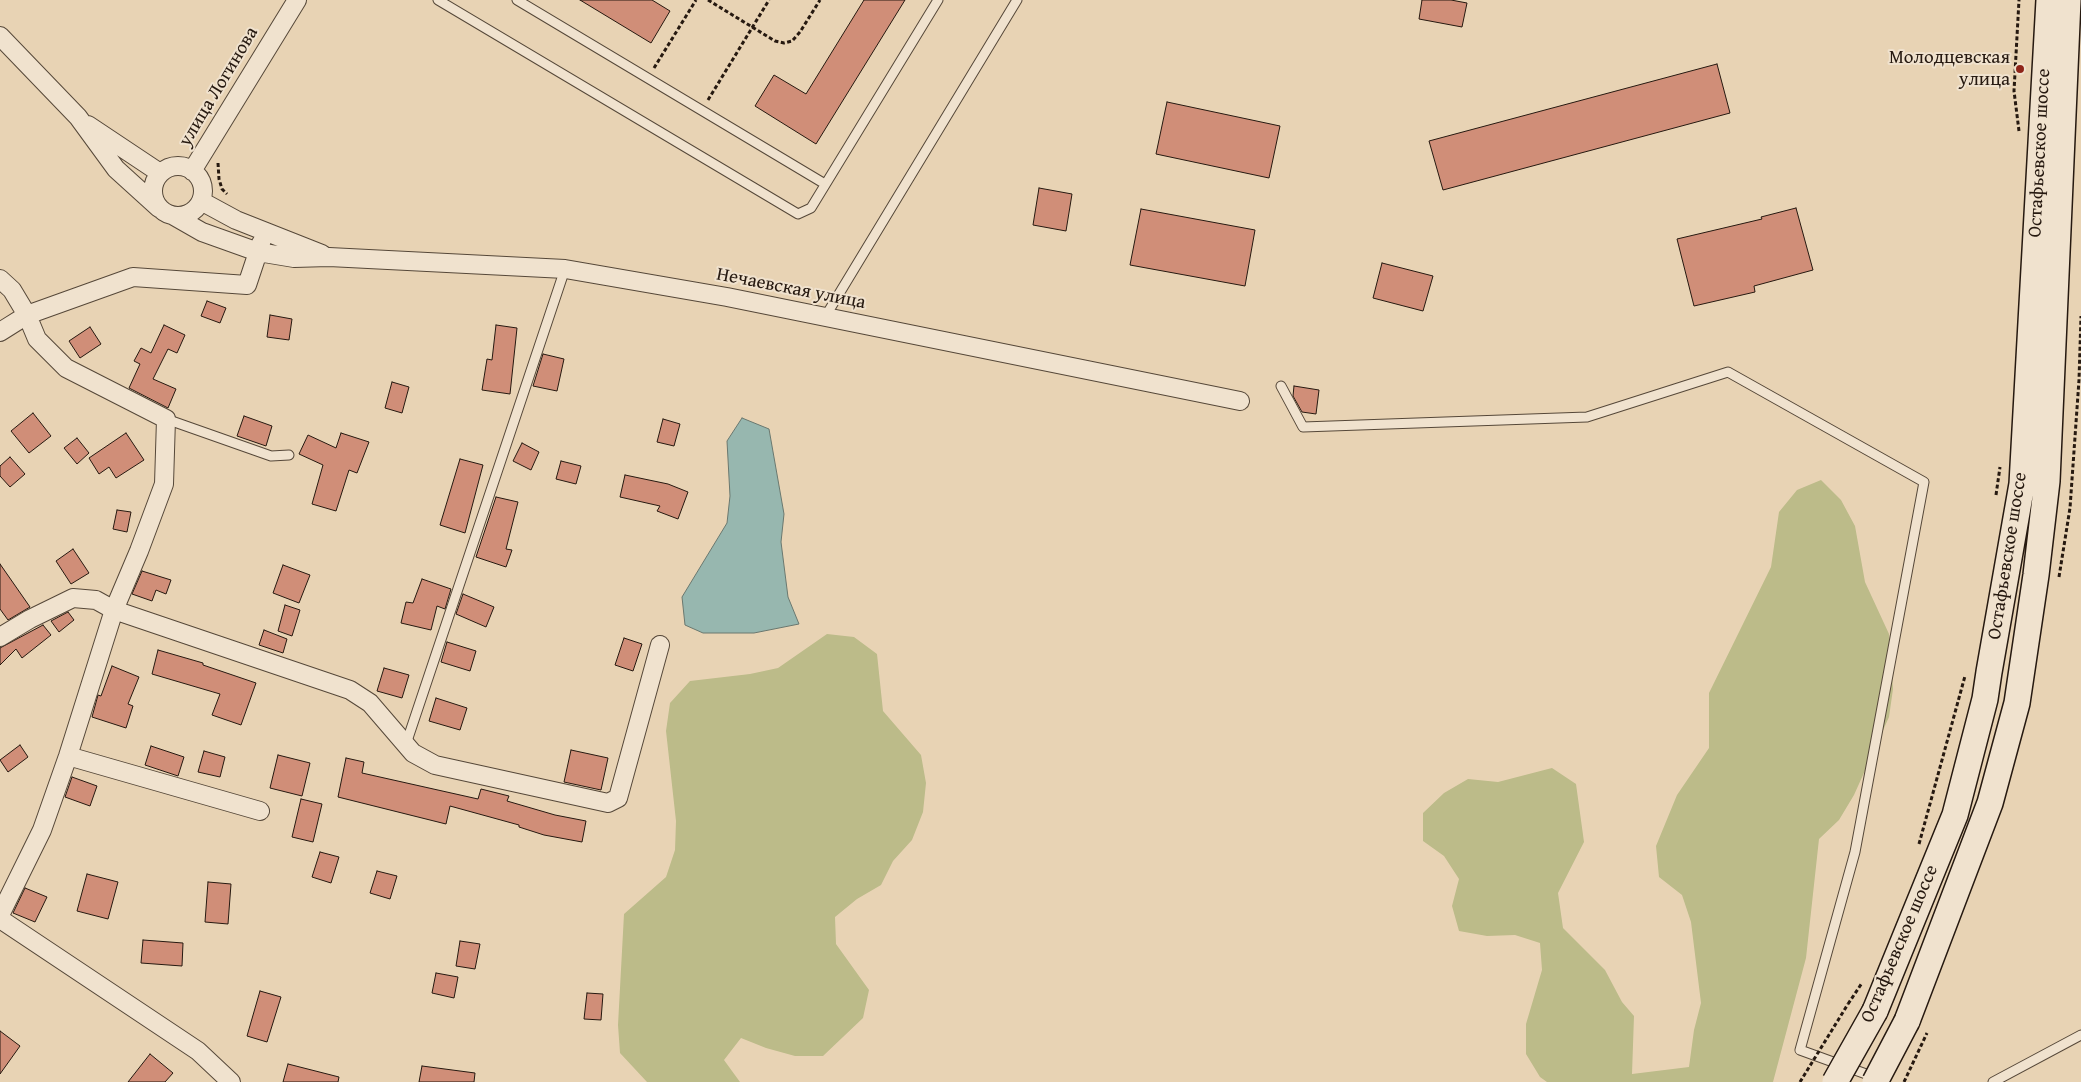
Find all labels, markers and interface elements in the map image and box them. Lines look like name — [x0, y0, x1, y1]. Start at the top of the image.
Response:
street label: улица Логинова — [174, 23, 264, 151]
place label: Молодцевская улица — [1889, 47, 2010, 91]
marker: Молодцевская улица — [2014, 63, 2026, 75]
street label: Остафьевское шоссе — [2024, 68, 2056, 238]
street label: Нечаевская улица — [714, 263, 868, 315]
street label: Остафьевское шоссе — [1984, 471, 2032, 641]
street label: Остафьевское шоссе — [1856, 862, 1944, 1026]

